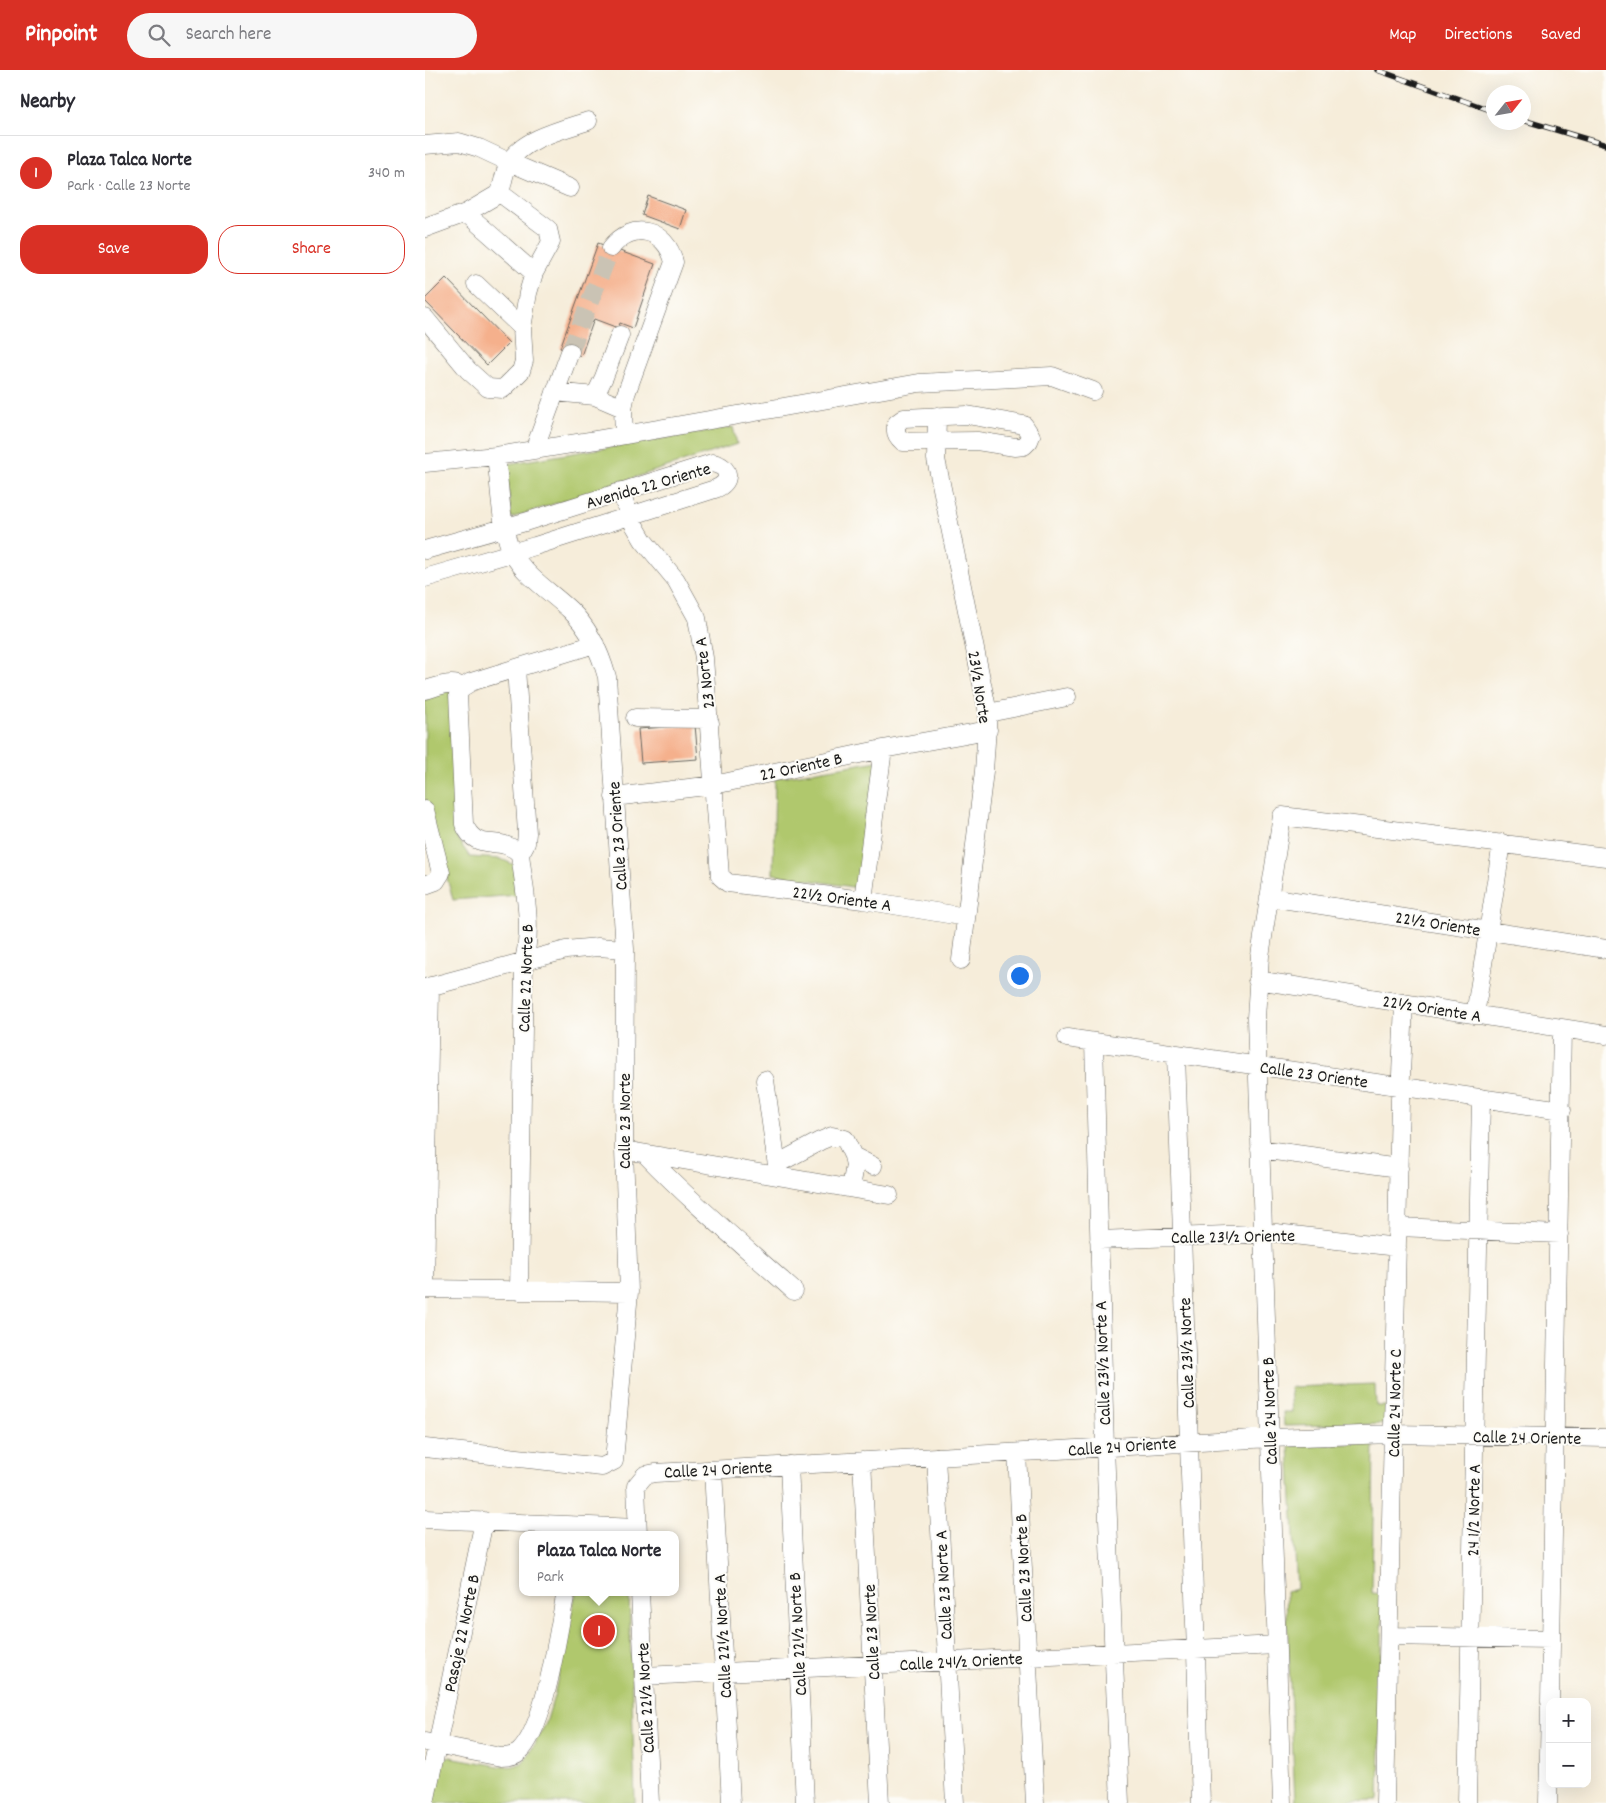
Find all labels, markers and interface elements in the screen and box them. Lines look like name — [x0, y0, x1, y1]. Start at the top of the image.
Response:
search box — [127, 13, 477, 58]
text: Pinpoint — [25, 18, 97, 52]
icon: search — [145, 21, 173, 49]
text: Search here — [185, 22, 271, 49]
text: Map — [1389, 23, 1416, 48]
text: Directions — [1444, 23, 1513, 48]
text: Saved — [1541, 23, 1581, 48]
north arrow — [1486, 85, 1531, 130]
text: Nearby — [20, 88, 75, 118]
text: Plaza Talca Norte — [67, 148, 192, 175]
text: 1 — [34, 162, 38, 185]
text: 340 m — [368, 162, 405, 185]
text: Park · Calle 23 Norte — [67, 175, 191, 198]
button: Save — [20, 225, 208, 274]
button: Share — [218, 225, 405, 274]
street label: Avenida 22 Oriente — [583, 458, 714, 517]
street label: 23 Norte A — [690, 635, 723, 710]
street label: 23½ Norte — [959, 649, 996, 726]
street label: 22 Oriente B — [758, 748, 845, 789]
street label: Calle 23 Oriente — [603, 780, 636, 891]
street label: 22½ Oriente A — [790, 881, 893, 920]
street label: 22½ Oriente — [1393, 906, 1482, 945]
street label: Calle 22 Norte B — [513, 923, 542, 1033]
your location — [1007, 963, 1033, 989]
street label: 22½ Oriente A — [1380, 990, 1483, 1031]
street label: Calle 23 Oriente — [1258, 1057, 1369, 1096]
street label: Calle 23 Norte — [614, 1073, 639, 1169]
street label: Calle 23½ Oriente — [1171, 1225, 1295, 1252]
street label: Calle 23½ Norte — [1174, 1297, 1203, 1409]
street label: Calle 23½ Norte A — [1090, 1300, 1119, 1426]
street label: Calle 24 Norte C — [1383, 1348, 1410, 1458]
street label: Calle 24 Norte B — [1257, 1356, 1286, 1465]
street label: Calle 24 Oriente — [1472, 1426, 1581, 1453]
street label: Calle 24 Oriente — [1067, 1432, 1177, 1465]
street label: Calle 24 Oriente — [663, 1456, 773, 1487]
street label: 24 1/2 Norte A — [1462, 1463, 1489, 1557]
street label: Calle 23 Norte B — [1010, 1513, 1041, 1623]
street label: Calle 23 Norte A — [930, 1529, 961, 1640]
popup — [519, 1531, 679, 1596]
text: Plaza Talca Norte — [537, 1539, 661, 1566]
text: Park — [537, 1566, 564, 1589]
street label: Pasaje 22 Norte B — [439, 1572, 488, 1695]
street label: Calle 22½ Norte B — [784, 1572, 815, 1696]
street label: Calle 22½ Norte A — [709, 1573, 740, 1699]
street label: Calle 23 Norte — [858, 1583, 888, 1680]
pin: 1 — [583, 1612, 615, 1650]
street label: Calle 22½ Norte — [632, 1642, 663, 1754]
street label: Calle 24½ Oriente — [899, 1648, 1024, 1679]
map controls — [1546, 1698, 1591, 1788]
button: + — [1546, 1698, 1591, 1743]
button: − — [1546, 1743, 1591, 1788]

